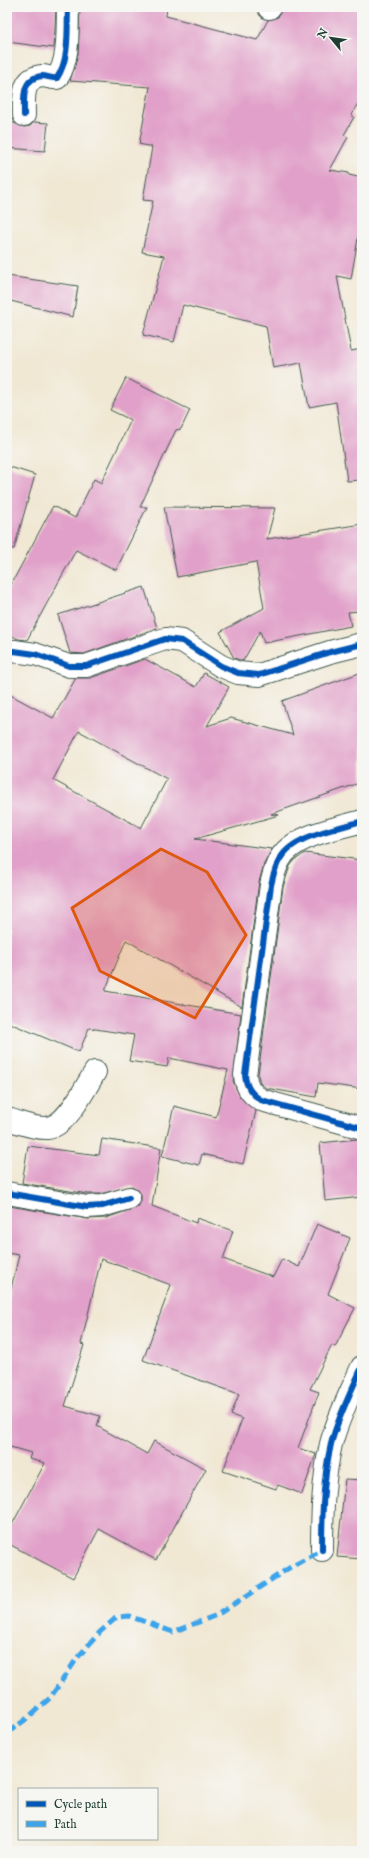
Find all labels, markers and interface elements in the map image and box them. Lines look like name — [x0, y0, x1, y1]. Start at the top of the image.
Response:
north arrow — [311, 18, 351, 58]
text: N — [314, 26, 332, 42]
legend — [18, 1788, 158, 1840]
text: Cycle path — [54, 1797, 108, 1813]
text: Path — [54, 1817, 77, 1832]

